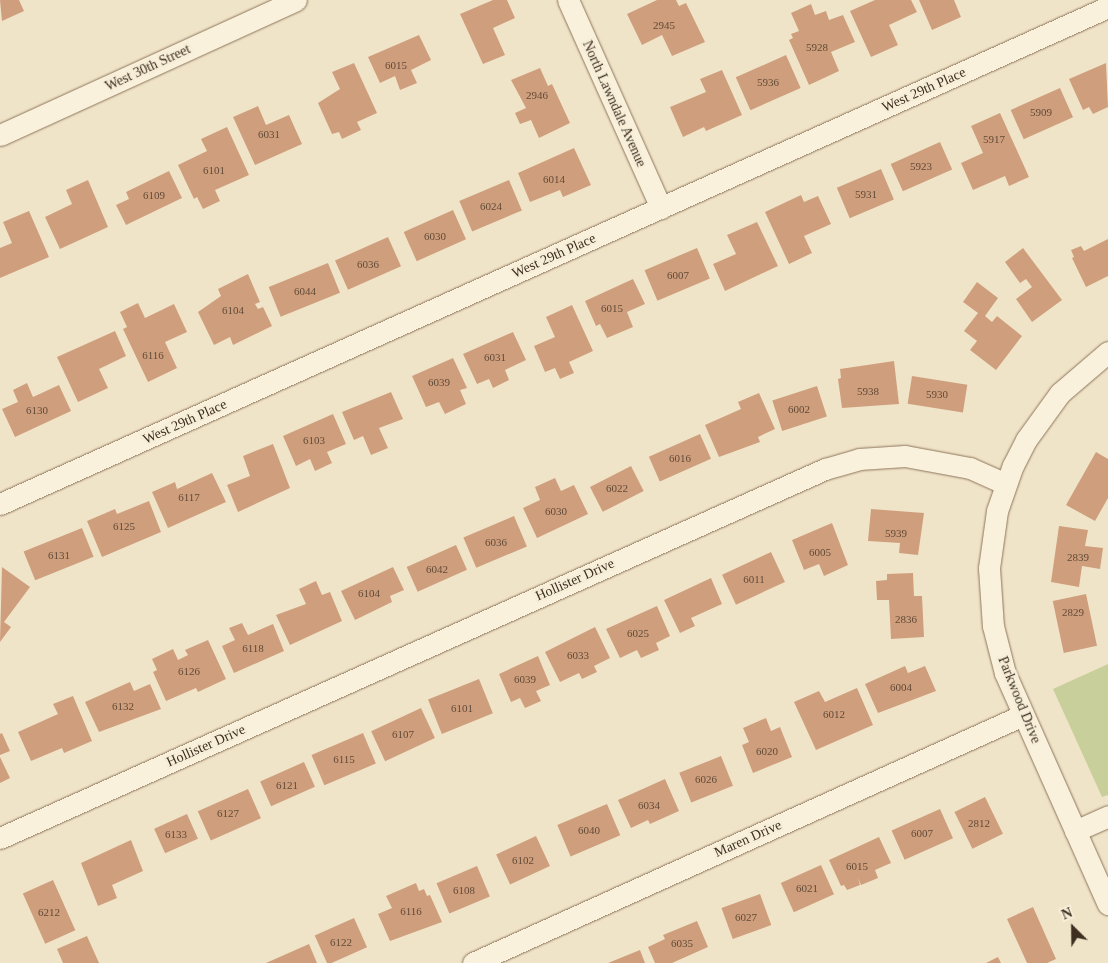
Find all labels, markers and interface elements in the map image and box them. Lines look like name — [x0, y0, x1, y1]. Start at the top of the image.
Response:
house number: 2945 — [653, 18, 675, 32]
street label: North Lawndale Avenue — [578, 38, 650, 170]
house number: 5928 — [806, 40, 828, 54]
street label: West 30th Street — [103, 41, 193, 95]
house number: 6015 — [385, 58, 407, 72]
street label: West 29th Place — [880, 64, 968, 116]
house number: 5936 — [757, 75, 779, 89]
house number: 2946 — [526, 88, 548, 102]
house number: 5909 — [1030, 105, 1052, 119]
house number: 6031 — [258, 127, 280, 141]
house number: 5917 — [983, 132, 1005, 146]
house number: 5923 — [910, 159, 932, 173]
house number: 6101 — [203, 163, 225, 177]
house number: 6014 — [543, 172, 565, 186]
house number: 5931 — [855, 187, 877, 201]
house number: 6109 — [143, 188, 165, 202]
house number: 6024 — [480, 199, 502, 213]
house number: 6030 — [424, 229, 446, 243]
street label: West 29th Place — [510, 230, 598, 282]
house number: 6036 — [357, 257, 379, 271]
house number: 6007 — [667, 268, 689, 282]
house number: 6044 — [294, 284, 316, 298]
house number: 6015 — [601, 301, 623, 315]
house number: 6104 — [222, 303, 244, 317]
house number: 6116 — [142, 348, 164, 362]
house number: 6031 — [484, 350, 506, 364]
house number: 6039 — [428, 375, 450, 389]
house number: 5938 — [857, 384, 879, 398]
house number: 5930 — [926, 387, 948, 401]
street label: West 29th Place — [141, 396, 229, 448]
house number: 6002 — [788, 402, 810, 416]
house number: 6130 — [26, 403, 48, 417]
house number: 6103 — [303, 433, 325, 447]
house number: 6016 — [669, 451, 691, 465]
house number: 6022 — [606, 481, 628, 495]
house number: 6117 — [178, 490, 200, 504]
house number: 6030 — [545, 504, 567, 518]
house number: 6125 — [113, 519, 135, 533]
house number: 5939 — [885, 526, 907, 540]
house number: 6036 — [485, 535, 507, 549]
house number: 6005 — [809, 545, 831, 559]
house number: 6131 — [48, 548, 70, 562]
house number: 2839 — [1067, 550, 1089, 564]
street label: Hollister Drive — [533, 555, 617, 605]
house number: 6042 — [426, 562, 448, 576]
house number: 6011 — [743, 572, 765, 586]
house number: 6104 — [358, 586, 380, 600]
house number: 2829 — [1062, 605, 1084, 619]
house number: 2836 — [895, 612, 917, 626]
house number: 6025 — [627, 626, 649, 640]
house number: 6118 — [242, 641, 264, 655]
house number: 6033 — [567, 648, 589, 662]
street label: Parkwood Drive — [994, 654, 1044, 746]
house number: 6126 — [178, 664, 200, 678]
house number: 6039 — [514, 672, 536, 686]
house number: 6004 — [890, 680, 912, 694]
house number: 6132 — [112, 699, 134, 713]
house number: 6101 — [451, 701, 473, 715]
house number: 6012 — [823, 707, 845, 721]
street label: Hollister Drive — [164, 721, 248, 771]
house number: 6107 — [392, 727, 414, 741]
house number: 6020 — [756, 744, 778, 758]
house number: 6115 — [333, 752, 355, 766]
house number: 6026 — [695, 772, 717, 786]
house number: 6121 — [276, 778, 298, 792]
house number: 6034 — [638, 798, 660, 812]
house number: 6127 — [217, 806, 239, 820]
house number: 2812 — [968, 816, 990, 830]
street label: Maren Drive — [712, 817, 784, 861]
house number: 6040 — [578, 823, 600, 837]
house number: 6007 — [911, 826, 933, 840]
house number: 6133 — [165, 827, 187, 841]
house number: 6102 — [512, 853, 534, 867]
house number: 6015 — [846, 859, 868, 873]
house number: 6021 — [796, 881, 818, 895]
house number: 6108 — [453, 883, 475, 897]
north arrow — [1048, 903, 1098, 953]
house number: 6116 — [400, 904, 422, 918]
house number: 6212 — [38, 905, 60, 919]
text: N — [1059, 905, 1075, 923]
house number: 6027 — [735, 910, 757, 924]
house number: 6122 — [330, 935, 352, 949]
house number: 6035 — [671, 936, 693, 950]

